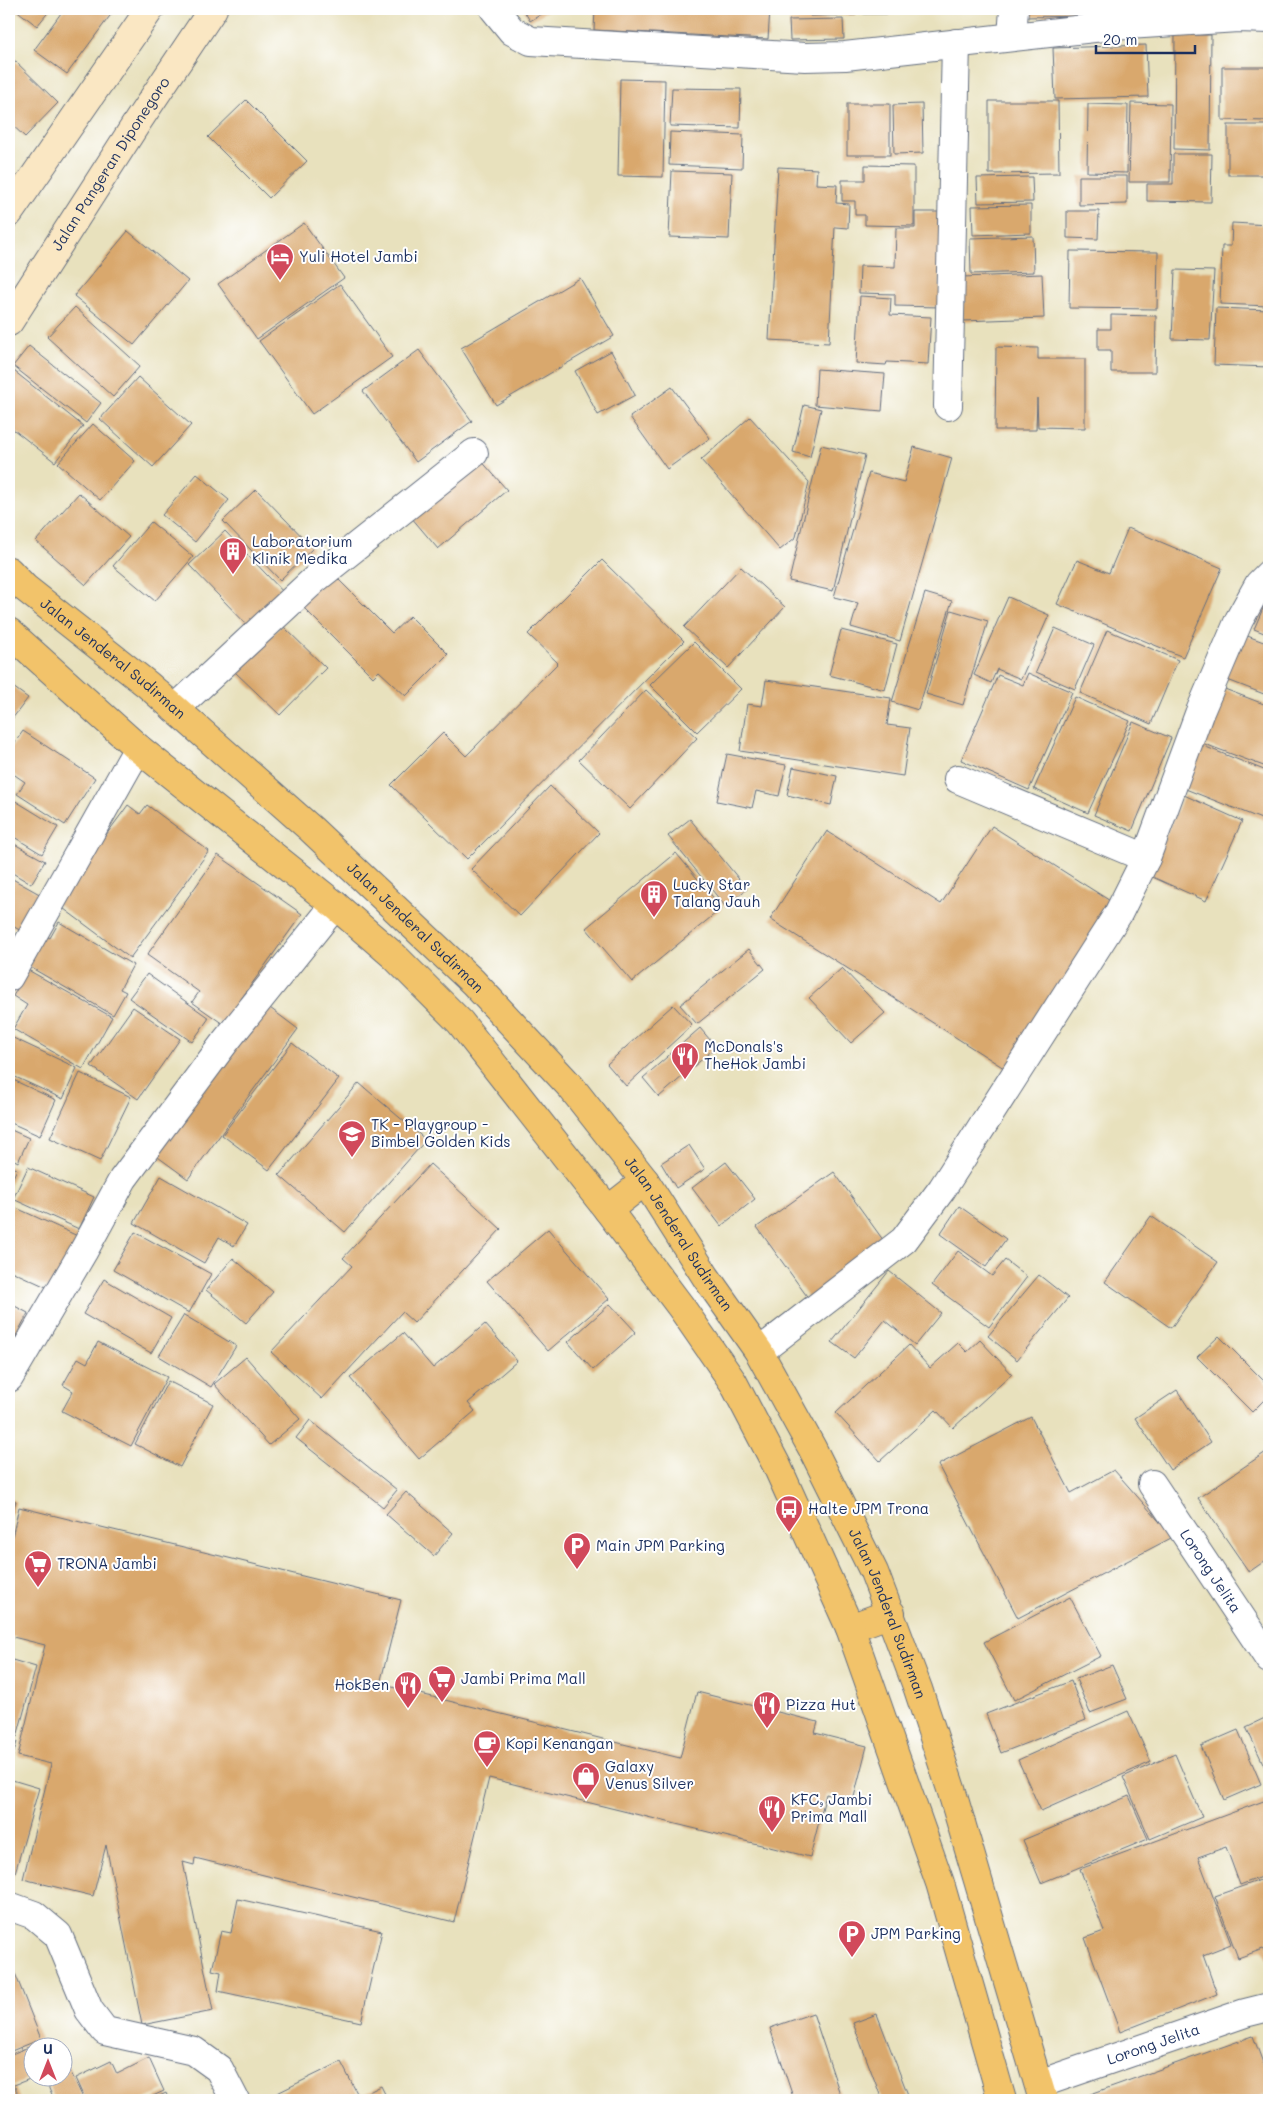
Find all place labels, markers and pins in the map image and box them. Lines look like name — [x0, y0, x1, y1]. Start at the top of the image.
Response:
hotel icon: Yuli Hotel Jambi — [265, 242, 295, 281]
place label: Yuli Hotel Jambi — [299, 246, 418, 266]
place label: Laboratorium Klinik Medika — [252, 531, 352, 568]
building icon: Laboratorium Klinik Medika — [218, 536, 248, 575]
place label: Lucky Star Talang Jauh — [673, 874, 760, 911]
building icon: Lucky Star Talang Jauh — [639, 879, 669, 918]
place label: McDonals's TheHok Jambi — [704, 1036, 806, 1073]
restaurant icon: McDonals's TheHok Jambi — [670, 1041, 700, 1080]
place label: TK - Playgroup - Bimbel Golden Kids — [371, 1114, 510, 1151]
school or university icon: TK - Playgroup - Bimbel Golden Kids — [337, 1119, 367, 1158]
bus stop icon: Halte JPM Trona — [774, 1494, 804, 1533]
place label: Halte JPM Trona — [808, 1498, 929, 1518]
parking icon: Main JPM Parking — [562, 1531, 592, 1570]
place label: Main JPM Parking — [596, 1535, 725, 1555]
supermarket icon: TRONA Jambi — [23, 1549, 53, 1588]
place label: TRONA Jambi — [57, 1553, 157, 1573]
supermarket icon: Jambi Prima Mall — [427, 1664, 457, 1703]
place label: Jambi Prima Mall — [461, 1668, 586, 1688]
restaurant icon: HokBen — [393, 1670, 423, 1709]
place label: HokBen — [335, 1674, 389, 1694]
restaurant icon: Pizza Hut — [752, 1690, 782, 1729]
place label: Pizza Hut — [786, 1694, 856, 1714]
cafe icon: Kopi Kenangan — [472, 1729, 502, 1768]
place label: Kopi Kenangan — [506, 1733, 613, 1753]
place label: Galaxy Venus Silver — [605, 1756, 694, 1793]
shop icon: Galaxy Venus Silver — [571, 1761, 601, 1800]
place label: KFC, Jambi Prima Mall — [791, 1789, 872, 1826]
restaurant icon: KFC, Jambi Prima Mall — [757, 1794, 787, 1833]
parking icon: JPM Parking — [837, 1919, 867, 1958]
place label: JPM Parking — [871, 1923, 961, 1943]

